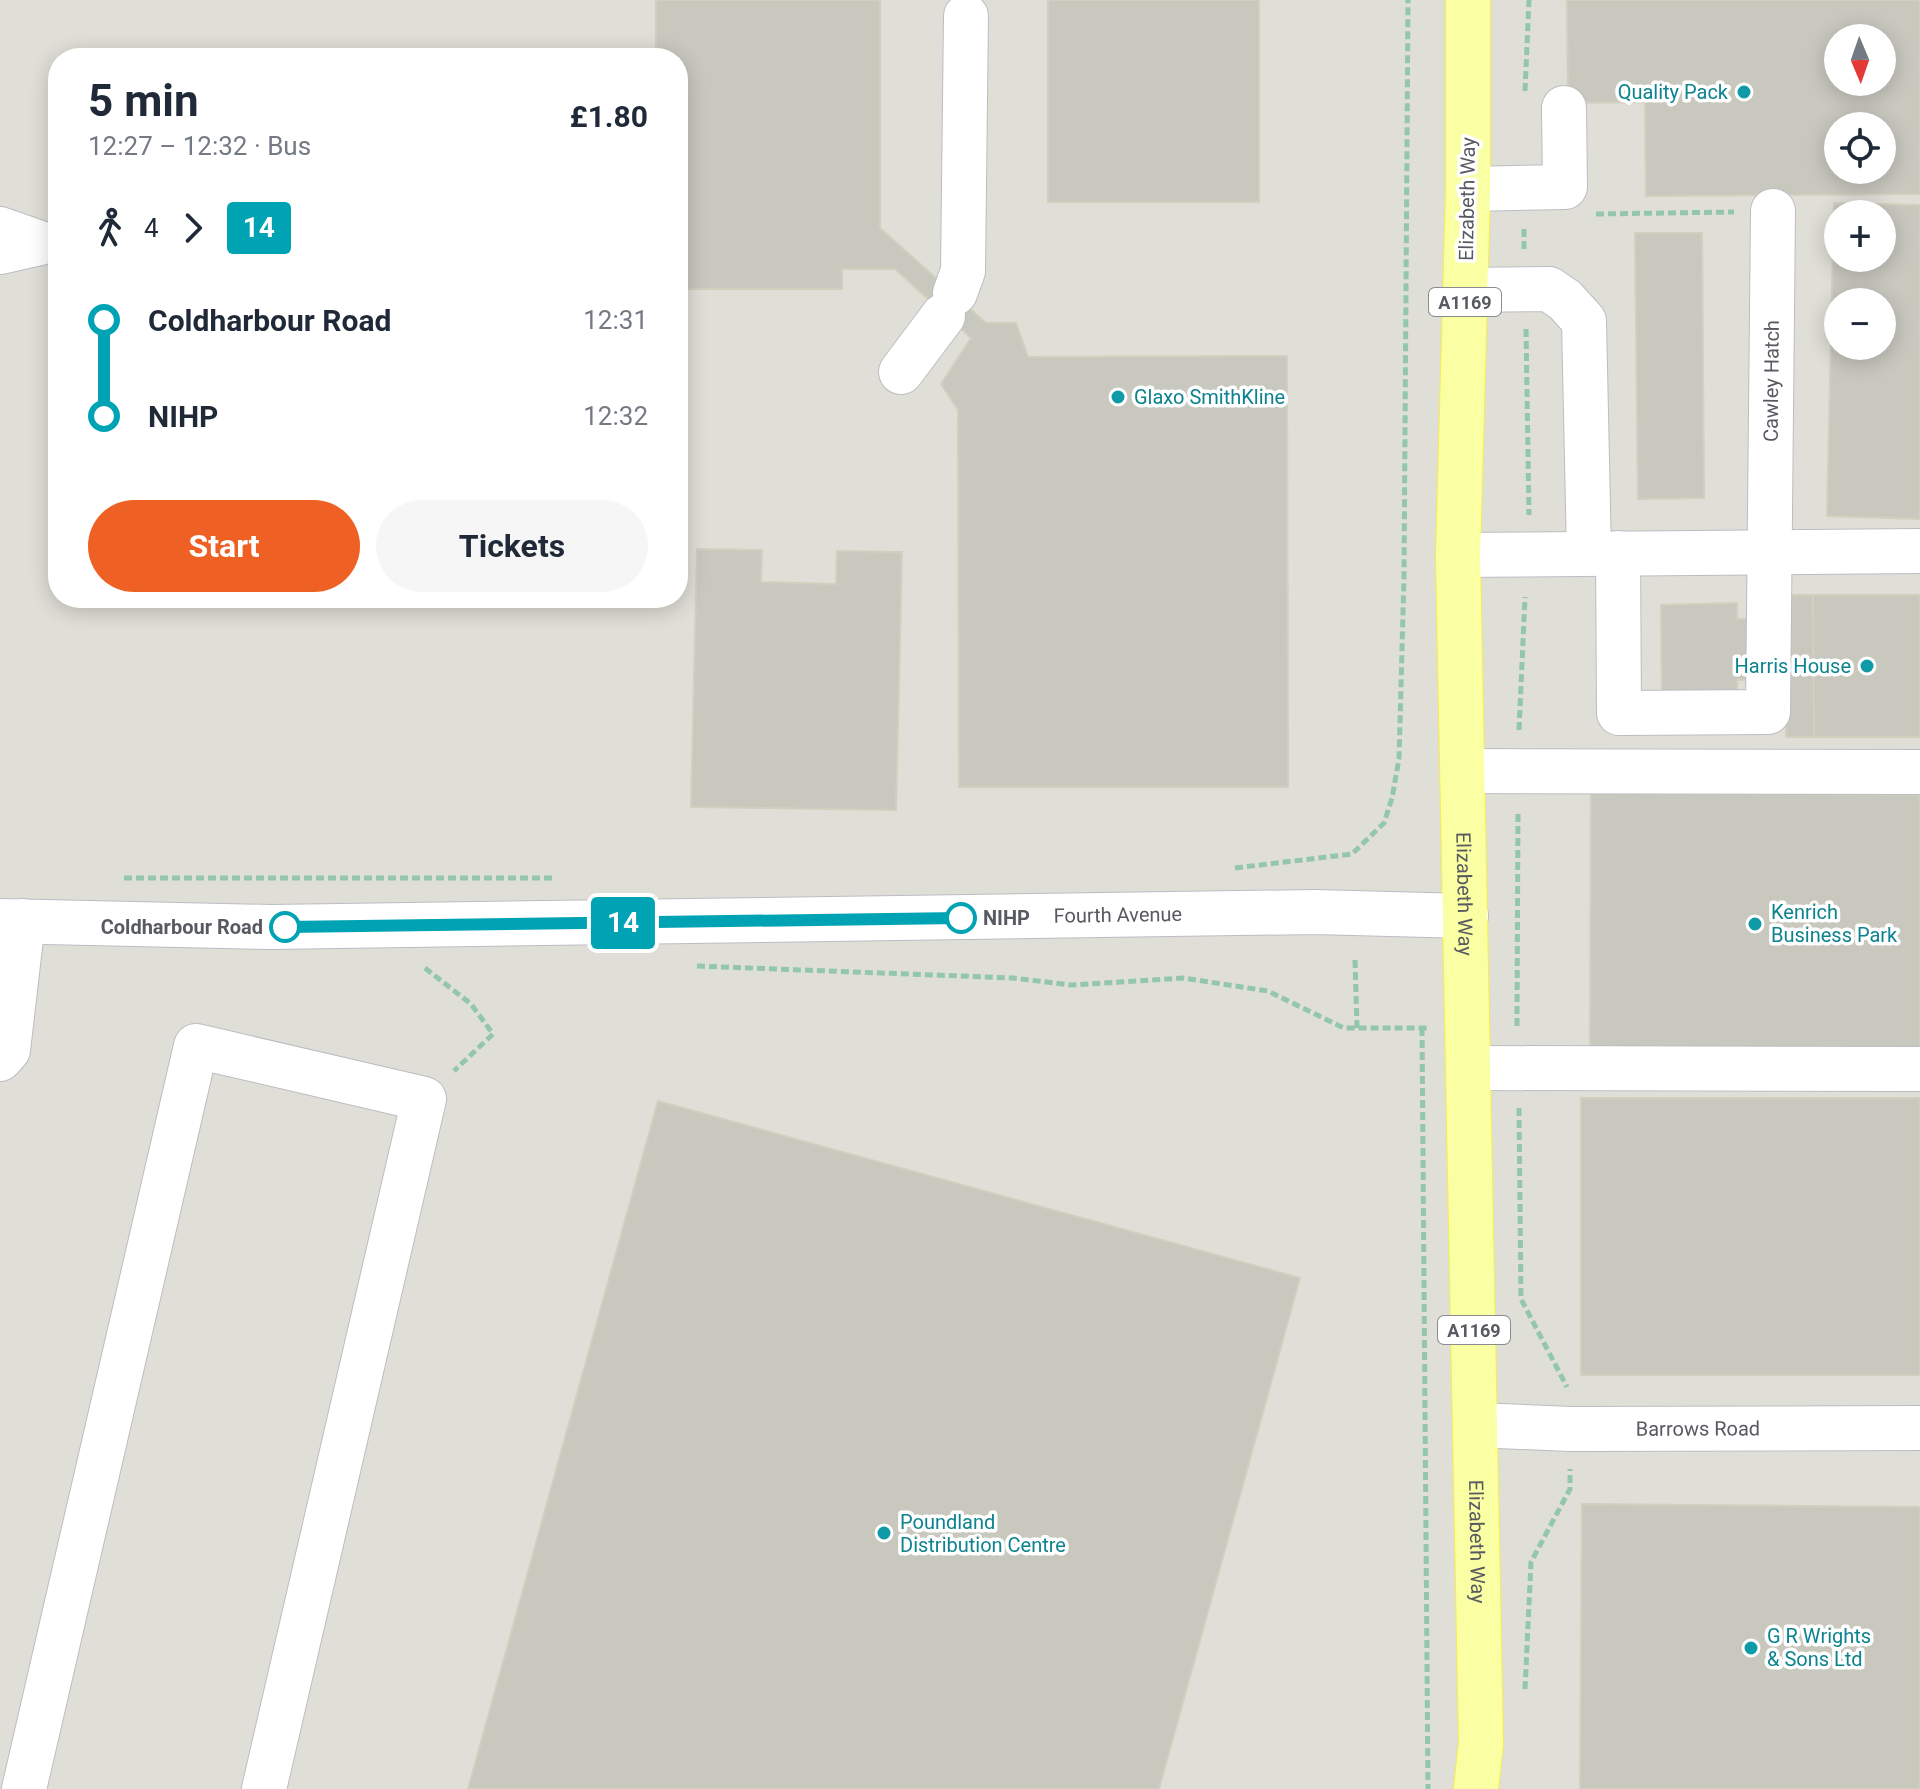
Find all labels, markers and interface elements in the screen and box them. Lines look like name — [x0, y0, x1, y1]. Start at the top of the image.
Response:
north arrow — [1824, 24, 1896, 96]
map controls — [1824, 24, 1896, 360]
text: 5 min — [88, 75, 199, 127]
place label: Quality Pack — [1618, 80, 1729, 104]
marker: Quality Pack — [1735, 83, 1753, 101]
text: £1.80 — [570, 99, 648, 134]
button: locate — [1824, 112, 1896, 184]
text: 12:27 – 12:32 · Bus — [88, 131, 311, 161]
street label: Elizabeth Way — [1454, 136, 1480, 261]
button: + — [1824, 200, 1896, 272]
icon: walk — [88, 206, 132, 250]
icon: forward — [171, 206, 215, 250]
text: 14 — [243, 211, 275, 244]
text: 4 — [144, 213, 159, 243]
road number: A1169 — [1429, 288, 1501, 316]
button: − — [1824, 288, 1896, 360]
text: Coldharbour Road — [148, 303, 391, 338]
text: 12:31 — [583, 305, 648, 335]
street label: Cawley Hatch — [1759, 320, 1784, 442]
place label: Glaxo SmithKline — [1134, 385, 1285, 409]
marker: Glaxo SmithKline — [1109, 388, 1127, 406]
text: NIHP — [148, 399, 218, 434]
text: 12:32 — [583, 401, 648, 431]
button: Start — [88, 500, 360, 592]
button: Tickets — [376, 500, 648, 592]
place label: Harris House — [1735, 654, 1851, 678]
marker: Harris House — [1858, 657, 1876, 675]
street label: Elizabeth Way — [1451, 832, 1478, 957]
line badge: 14 — [587, 897, 659, 949]
place label: Kenrich Business Park — [1771, 900, 1898, 947]
street label: Fourth Avenue — [1053, 902, 1182, 928]
marker: NIHP — [946, 903, 976, 933]
text: 14 — [607, 906, 639, 939]
place label: NIHP — [983, 906, 1030, 930]
marker: Coldharbour Road — [270, 912, 300, 942]
place label: Coldharbour Road — [101, 915, 263, 939]
marker: Kenrich Business Park — [1746, 915, 1764, 933]
road number: A1169 — [1438, 1316, 1510, 1344]
street label: Barrows Road — [1636, 1416, 1760, 1441]
street label: Elizabeth Way — [1464, 1479, 1490, 1604]
place label: Poundland Distribution Centre — [900, 1510, 1066, 1557]
marker: Poundland Distribution Centre — [875, 1524, 893, 1542]
place label: G R Wrights & Sons Ltd — [1767, 1624, 1871, 1671]
marker: G R Wrights & Sons Ltd — [1742, 1639, 1760, 1657]

